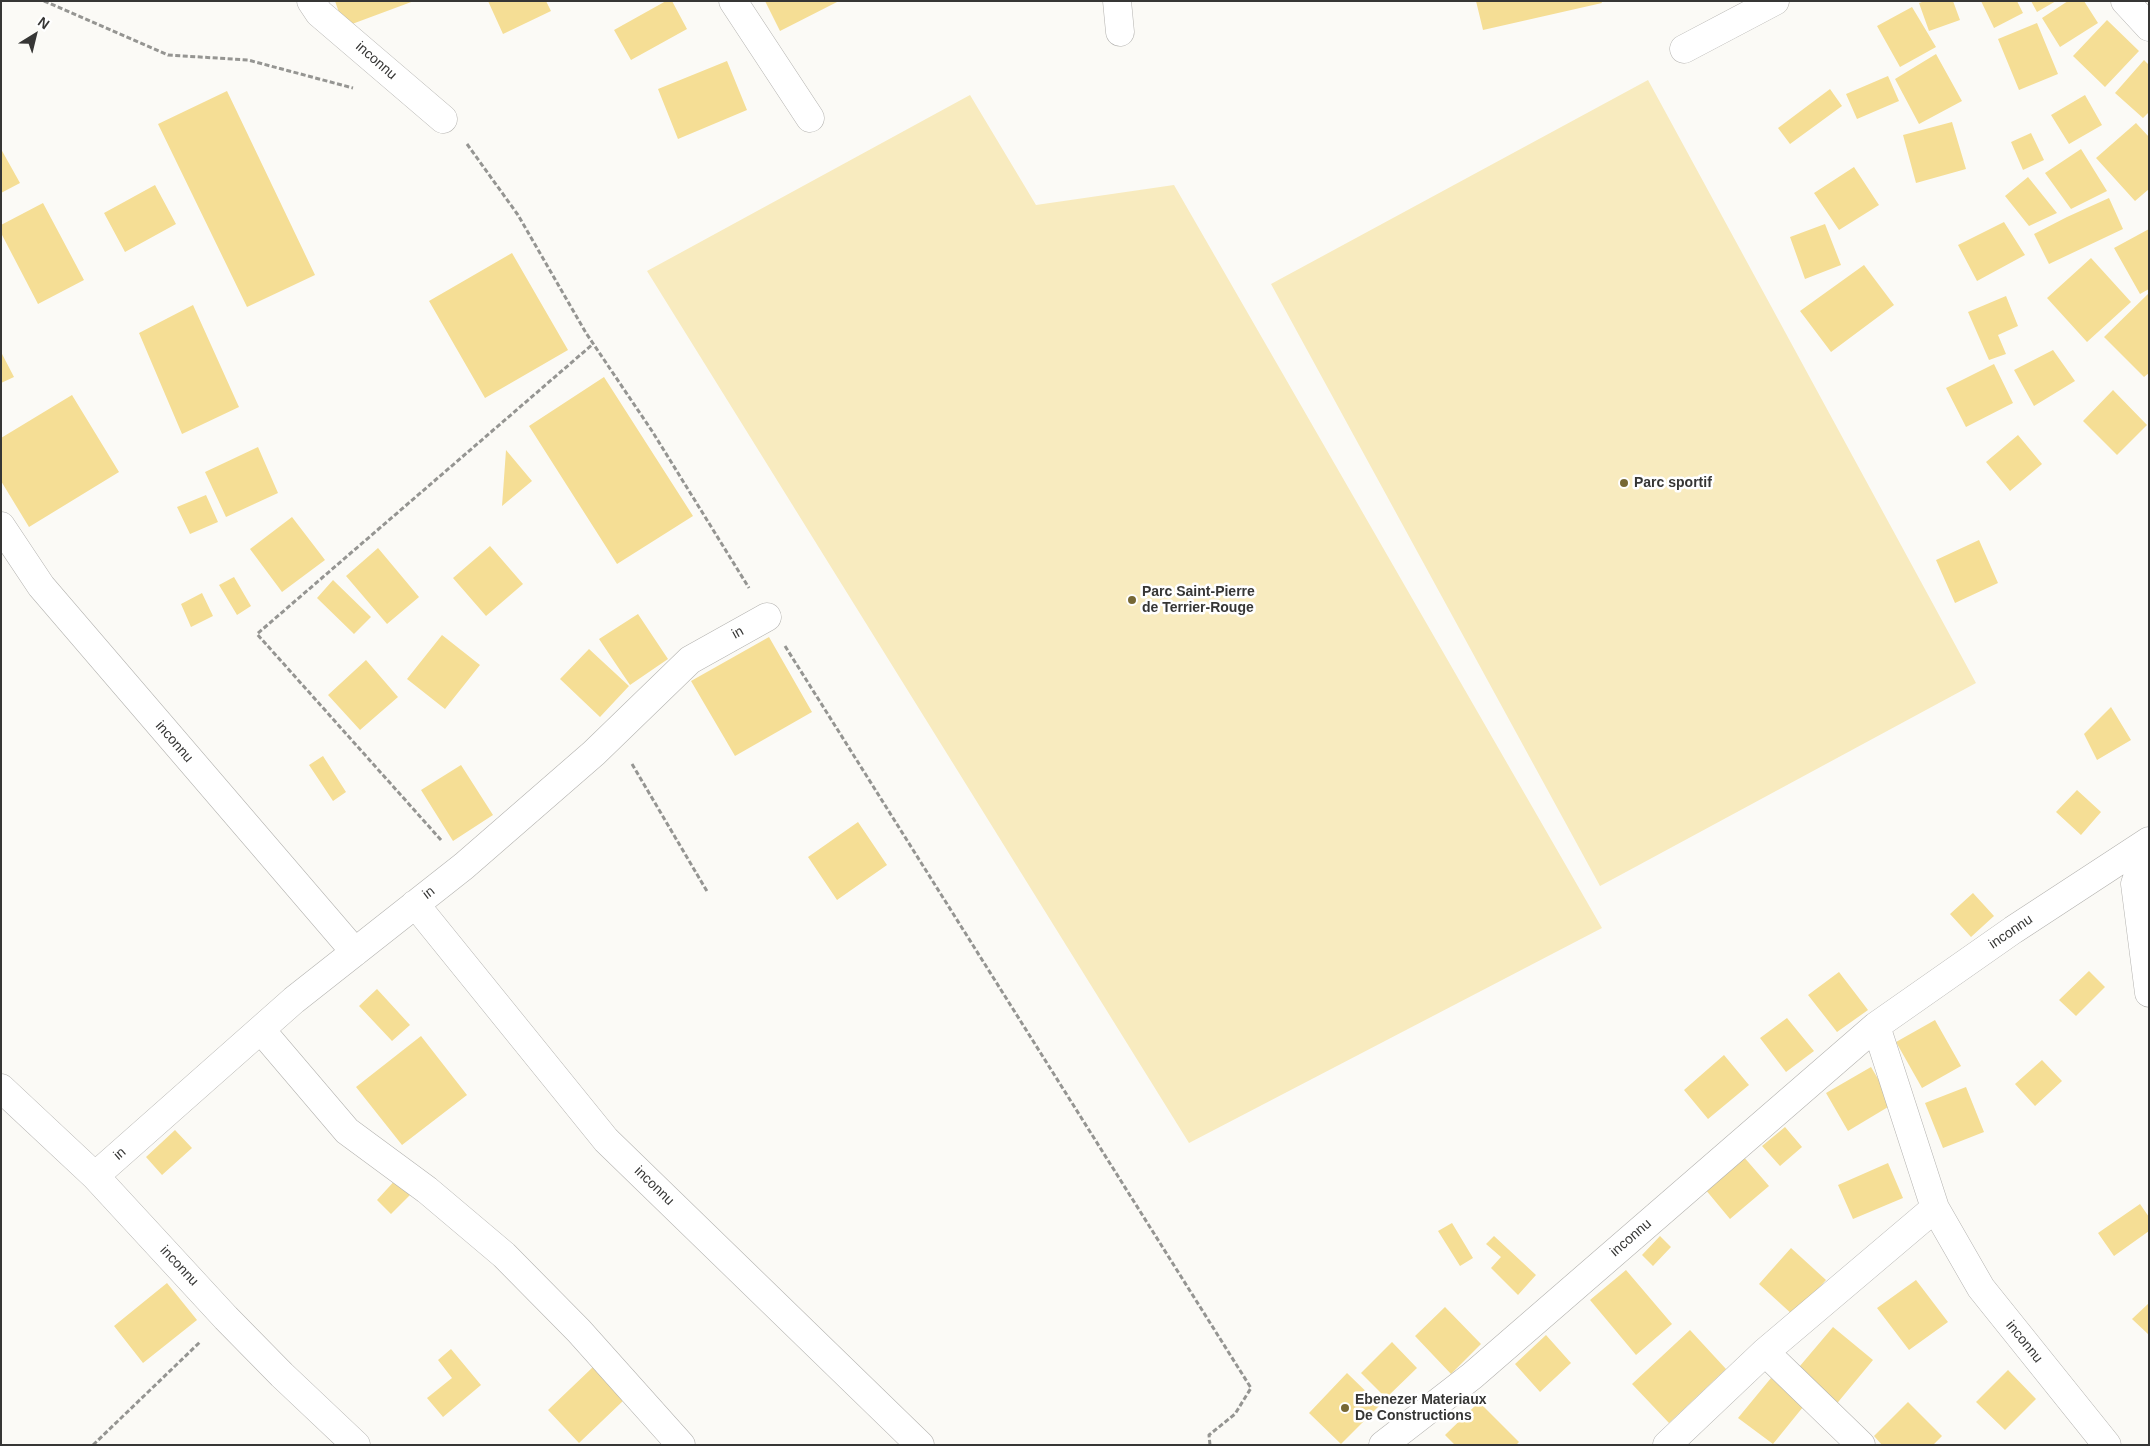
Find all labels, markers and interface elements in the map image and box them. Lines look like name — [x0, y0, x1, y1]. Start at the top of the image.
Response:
north arrow — [10, 10, 60, 60]
text: N — [35, 13, 53, 32]
street label: inconnu — [352, 39, 400, 83]
place label: Parc sportif — [1634, 475, 1712, 491]
marker: Parc sportif — [1618, 477, 1630, 489]
place label: Parc Saint-Pierre de Terrier-Rouge — [1142, 584, 1255, 616]
marker: Parc Saint-Pierre de Terrier-Rouge — [1126, 594, 1138, 606]
street label: in — [729, 623, 747, 643]
street label: inconnu — [152, 718, 196, 766]
street label: in — [420, 883, 438, 903]
street label: inconnu — [1986, 911, 2036, 953]
street label: in — [110, 1144, 130, 1164]
street label: inconnu — [631, 1163, 677, 1209]
street label: inconnu — [1607, 1216, 1655, 1260]
street label: inconnu — [156, 1242, 202, 1290]
street label: inconnu — [2002, 1318, 2046, 1366]
place label: Ebenezer Materiaux De Constructions — [1355, 1392, 1486, 1424]
marker: Ebenezer Materiaux De Constructions — [1339, 1402, 1351, 1414]

